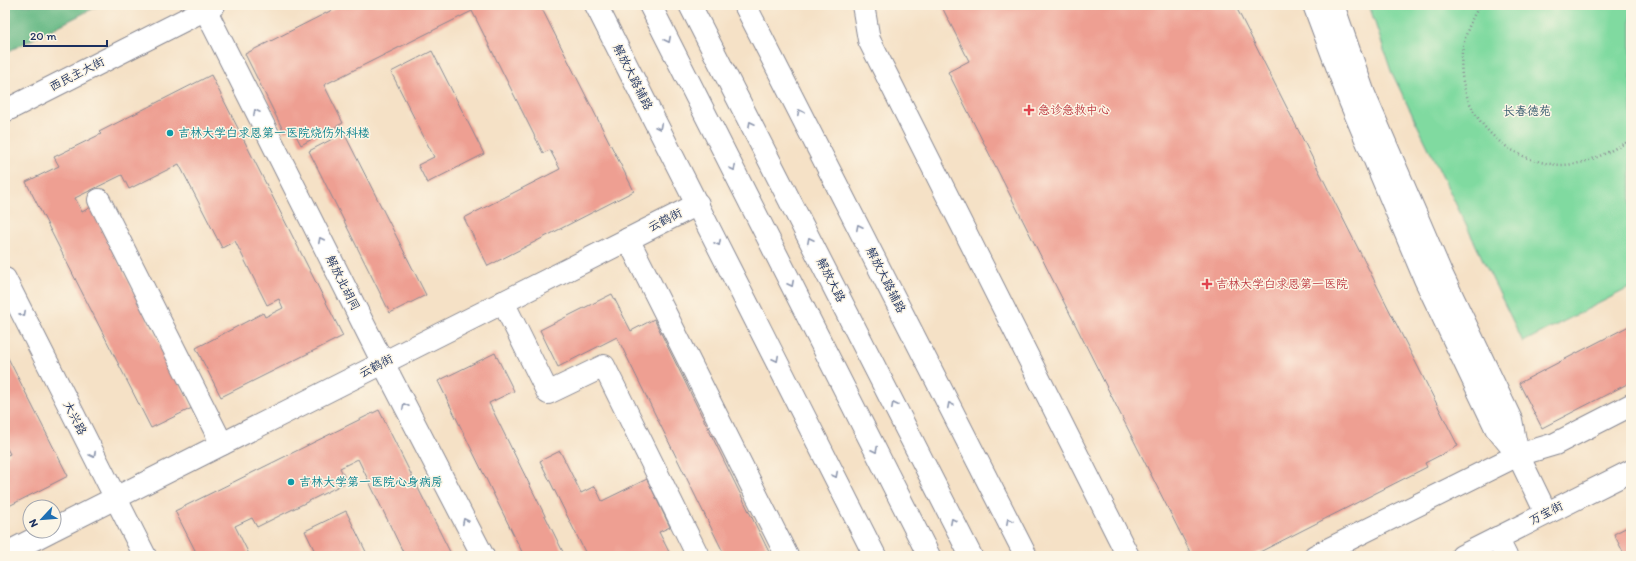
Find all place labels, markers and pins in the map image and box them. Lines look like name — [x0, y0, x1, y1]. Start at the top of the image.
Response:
place label: 急诊急救中心 — [1038, 103, 1110, 117]
marker: 急诊急救中心 — [1023, 104, 1035, 116]
place label: 吉林大学白求恩第一医院烧伤外科楼 — [178, 126, 370, 140]
marker: 吉林大学白求恩第一医院烧伤外科楼 — [165, 128, 175, 138]
place label: 吉林大学白求恩第一医院 — [1216, 277, 1348, 291]
marker: 吉林大学白求恩第一医院 — [1201, 278, 1213, 290]
place label: 吉林大学第一医院心身病房 — [299, 475, 443, 489]
marker: 吉林大学第一医院心身病房 — [286, 477, 296, 487]

